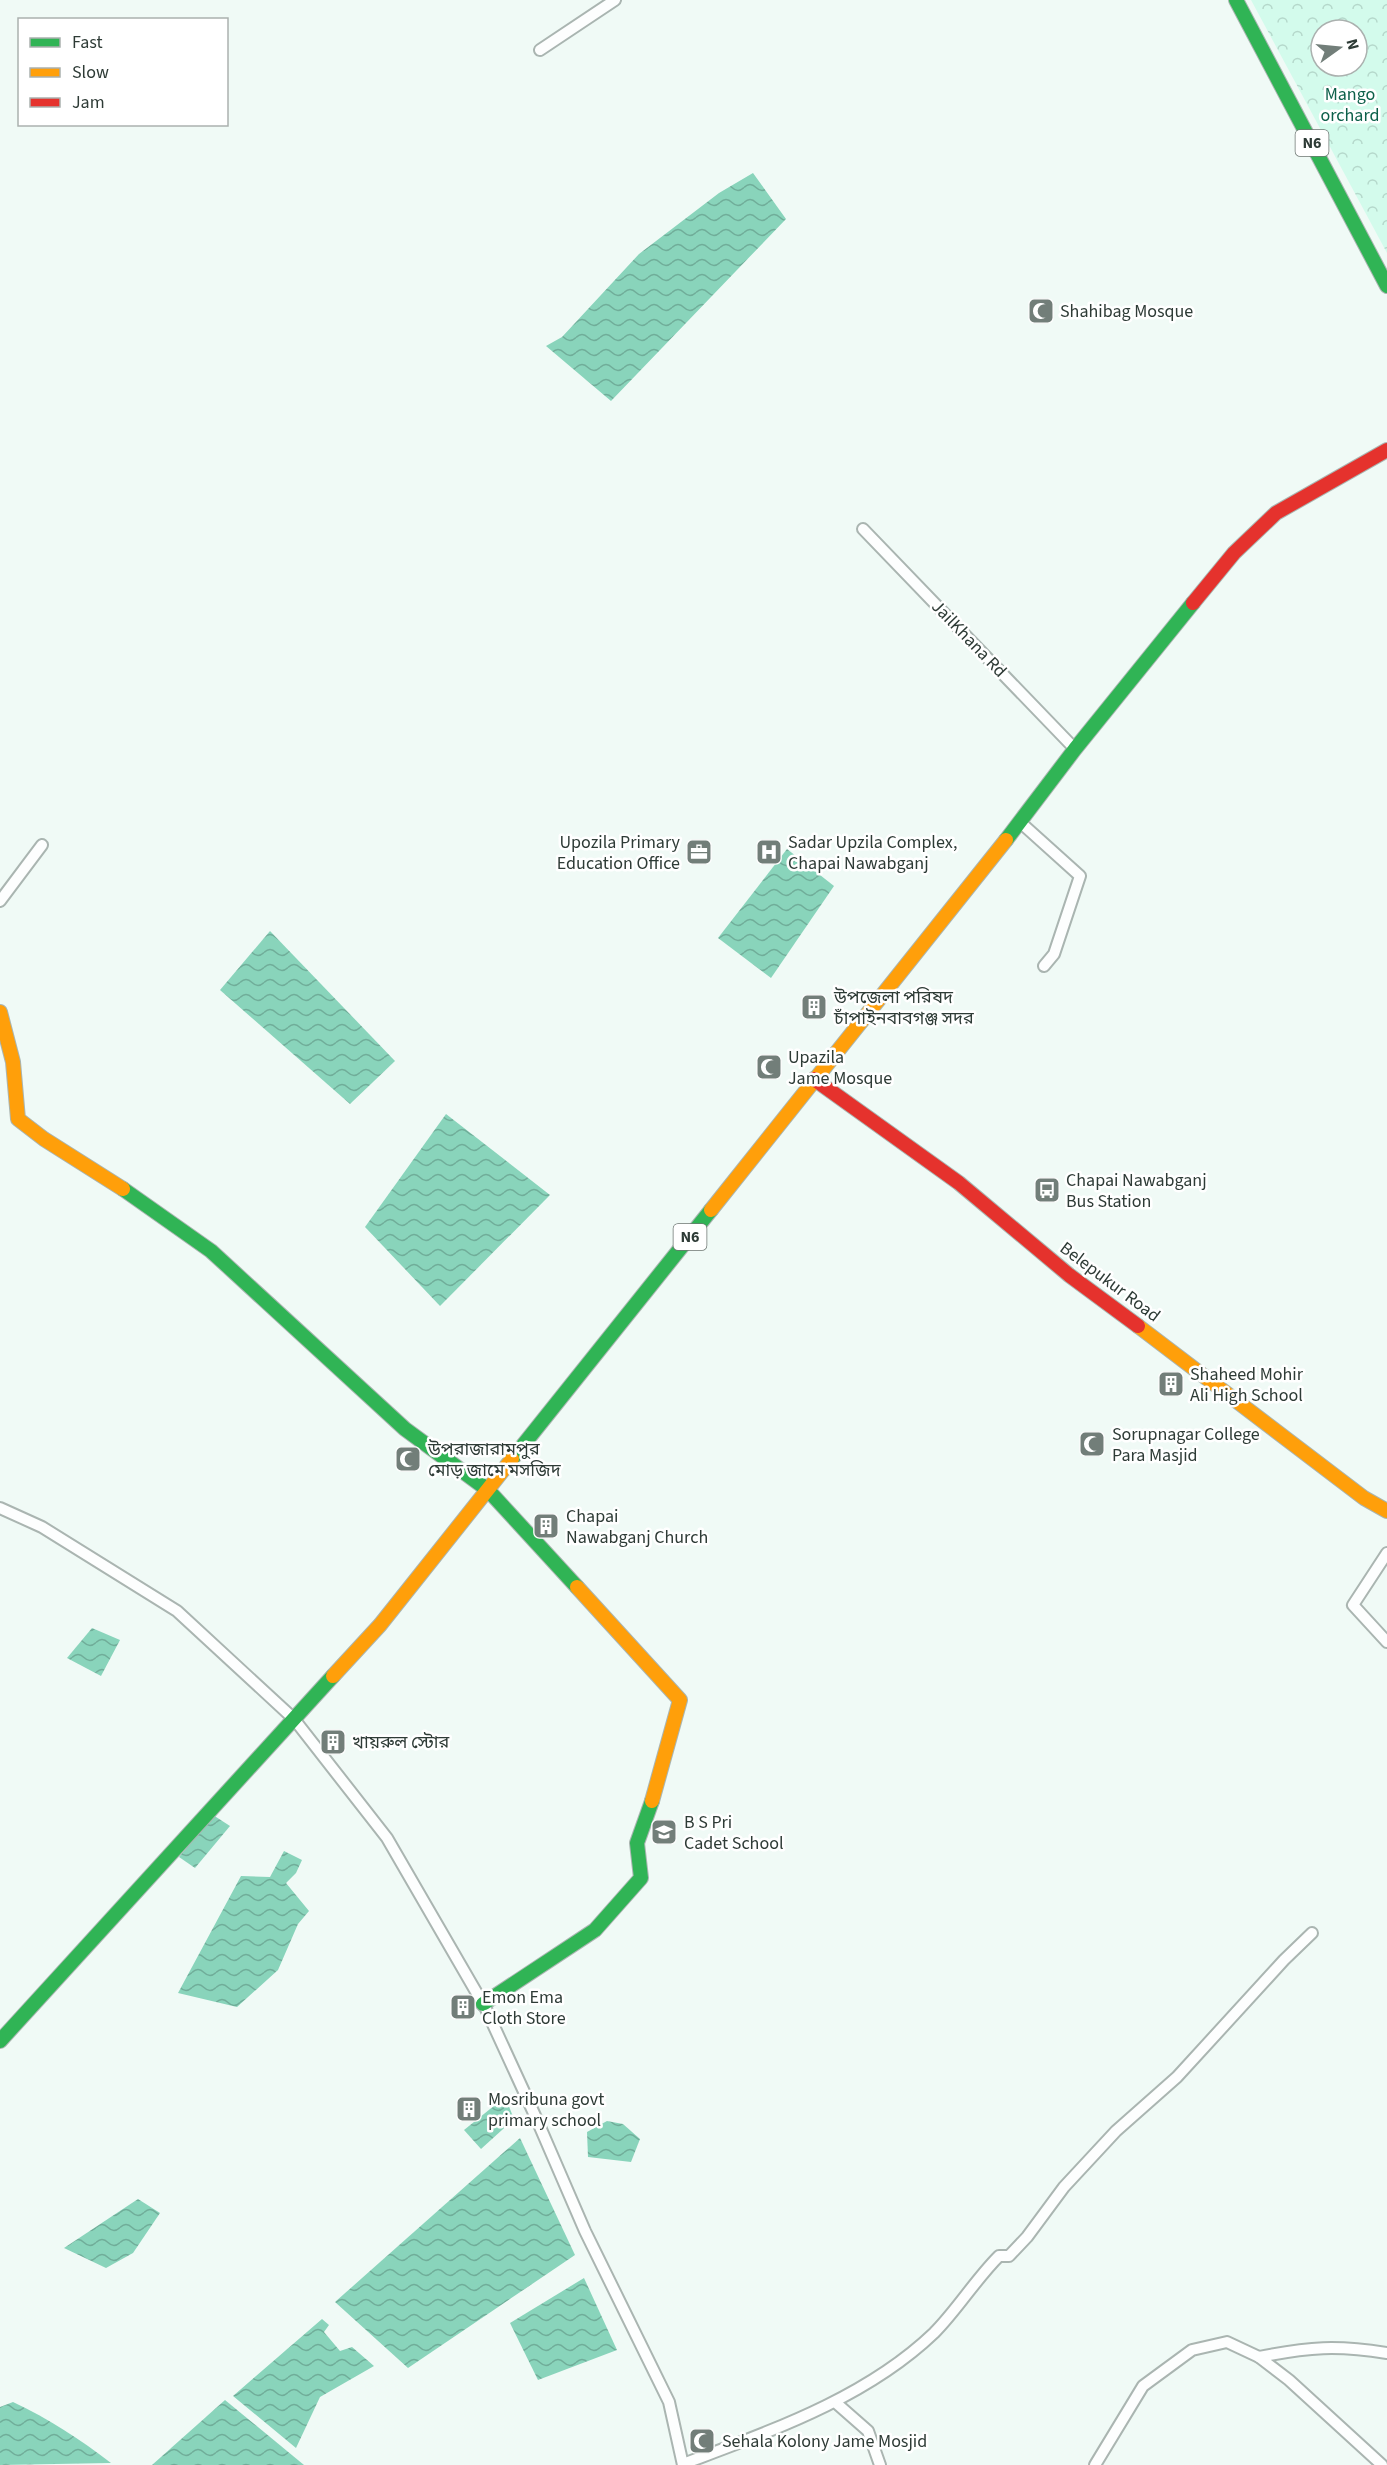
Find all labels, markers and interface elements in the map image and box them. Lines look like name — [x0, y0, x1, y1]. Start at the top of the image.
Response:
legend — [18, 18, 228, 126]
north arrow — [1309, 18, 1369, 78]
text: Fast — [72, 30, 103, 55]
text: N — [1341, 36, 1365, 52]
text: Slow — [72, 60, 109, 85]
park label: Mango orchard — [1321, 82, 1379, 128]
text: Jam — [72, 90, 105, 115]
road number: N6 — [1296, 130, 1328, 156]
mosque icon: Shahibag Mosque — [1026, 296, 1056, 326]
place label: Shahibag Mosque — [1060, 299, 1193, 324]
street label: JailKhana Rd — [926, 595, 1012, 683]
place label: Upozila Primary Education Office — [557, 830, 681, 876]
place label: Sadar Upzila Complex, Chapai Nawabganj — [788, 830, 957, 876]
office icon: Upozila Primary Education Office — [684, 837, 714, 867]
hospital icon: Sadar Upzila Complex, Chapai Nawabganj — [754, 837, 784, 867]
place label: উপজেলা পরিষদ চাঁপাইনবাবগঞ্জ সদর — [833, 985, 974, 1031]
building icon: উপজেলা পরিষদ চাঁপাইনবাবগঞ্জ সদর — [799, 992, 829, 1022]
place label: Upazila Jame Mosque — [788, 1045, 892, 1091]
mosque icon: Upazila Jame Mosque — [754, 1052, 784, 1082]
place label: Chapai Nawabganj Bus Station — [1066, 1168, 1207, 1214]
bus stop icon: Chapai Nawabganj Bus Station — [1032, 1175, 1062, 1205]
road number: N6 — [674, 1224, 706, 1250]
street label: Belepukur Road — [1055, 1236, 1165, 1328]
place label: Shaheed Mohir Ali High School — [1190, 1362, 1304, 1408]
building icon: Shaheed Mohir Ali High School — [1156, 1369, 1186, 1399]
place label: Sorupnagar College Para Masjid — [1112, 1422, 1260, 1468]
mosque icon: Sorupnagar College Para Masjid — [1077, 1429, 1107, 1459]
place label: উপরাজারামপুর মোড় জামে মসজিদ — [427, 1437, 562, 1483]
mosque icon: উপরাজারামপুর মোড় জামে মসজিদ — [393, 1444, 423, 1474]
place label: Chapai Nawabganj Church — [566, 1504, 708, 1550]
building icon: Chapai Nawabganj Church — [531, 1511, 561, 1541]
building icon: খায়রুল স্টোর — [318, 1727, 348, 1757]
place label: খায়রুল স্টোর — [352, 1730, 449, 1755]
place label: B S Pri Cadet School — [684, 1810, 784, 1856]
school or university icon: B S Pri Cadet School — [649, 1817, 679, 1847]
place label: Emon Ema Cloth Store — [482, 1985, 566, 2031]
building icon: Emon Ema Cloth Store — [448, 1992, 478, 2022]
place label: Mosribuna govt primary school — [488, 2087, 604, 2133]
building icon: Mosribuna govt primary school — [454, 2094, 484, 2124]
mosque icon: Sehala Kolony Jame Mosjid — [687, 2426, 717, 2456]
place label: Sehala Kolony Jame Mosjid — [722, 2429, 927, 2454]

